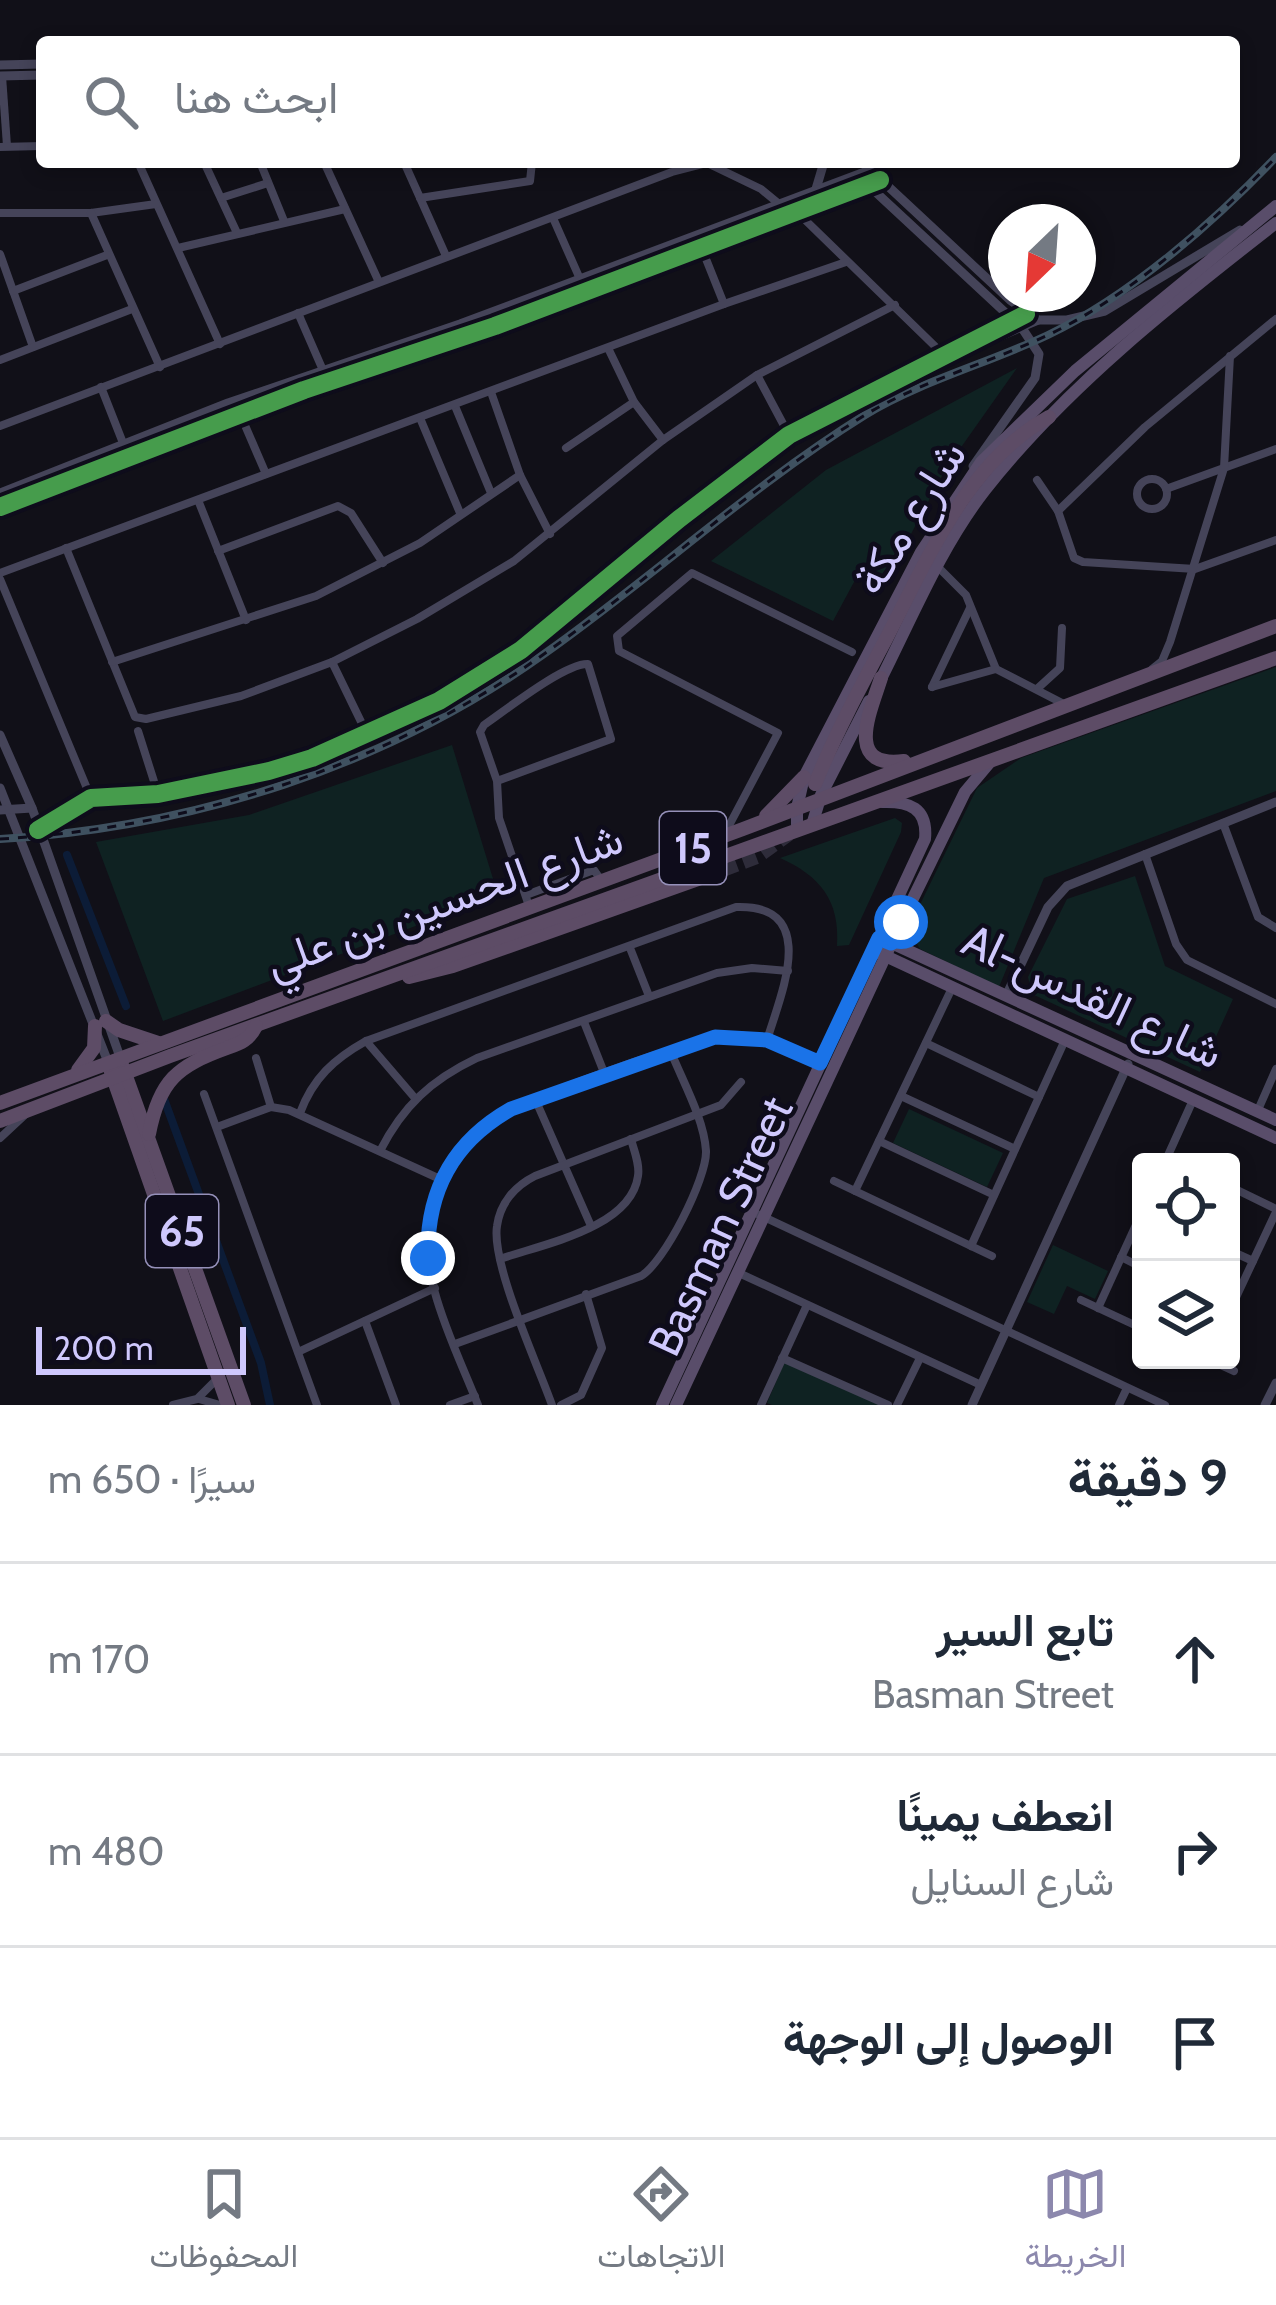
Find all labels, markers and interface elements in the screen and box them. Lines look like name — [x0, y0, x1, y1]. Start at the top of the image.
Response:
search box — [36, 36, 1240, 168]
icon: search — [78, 69, 144, 135]
text: ابحث هنا — [174, 70, 339, 124]
north arrow — [988, 204, 1096, 312]
street label: شارع مكة — [841, 430, 981, 606]
street label: شارع الحسين بن علي — [258, 810, 633, 999]
road number: 15 — [660, 812, 726, 884]
route start — [874, 895, 928, 949]
street label: Al-شارع القدس — [953, 912, 1232, 1083]
street label: Basman Street — [637, 1088, 803, 1364]
map controls — [1132, 1153, 1240, 1369]
button: locate — [1132, 1153, 1240, 1261]
road number: 65 — [146, 1195, 218, 1267]
route end — [401, 1231, 455, 1285]
button: layers — [1132, 1261, 1240, 1369]
scale bar — [36, 1321, 246, 1374]
text: 200 m — [54, 1328, 154, 1368]
text: 9 دقيقة — [1068, 1447, 1228, 1509]
text: سيرًا · 650 m — [48, 1455, 256, 1503]
text: تابع السير — [936, 1603, 1114, 1657]
icon: ahead — [1162, 1626, 1228, 1692]
text: 170 m — [48, 1635, 150, 1683]
text: Basman Street — [872, 1670, 1114, 1718]
text: انعطف يمينًا — [896, 1788, 1114, 1842]
icon: right — [1162, 1818, 1228, 1884]
text: 480 m — [48, 1827, 164, 1875]
text: شارع السنايل — [911, 1857, 1114, 1905]
icon: arrive — [1162, 2010, 1228, 2076]
text: الوصول إلى الوجهة — [783, 2011, 1114, 2065]
tab: المحفوظات — [150, 2161, 298, 2285]
tab: الاتجاهات — [597, 2161, 725, 2285]
tab: الخريطة — [1024, 2161, 1126, 2285]

